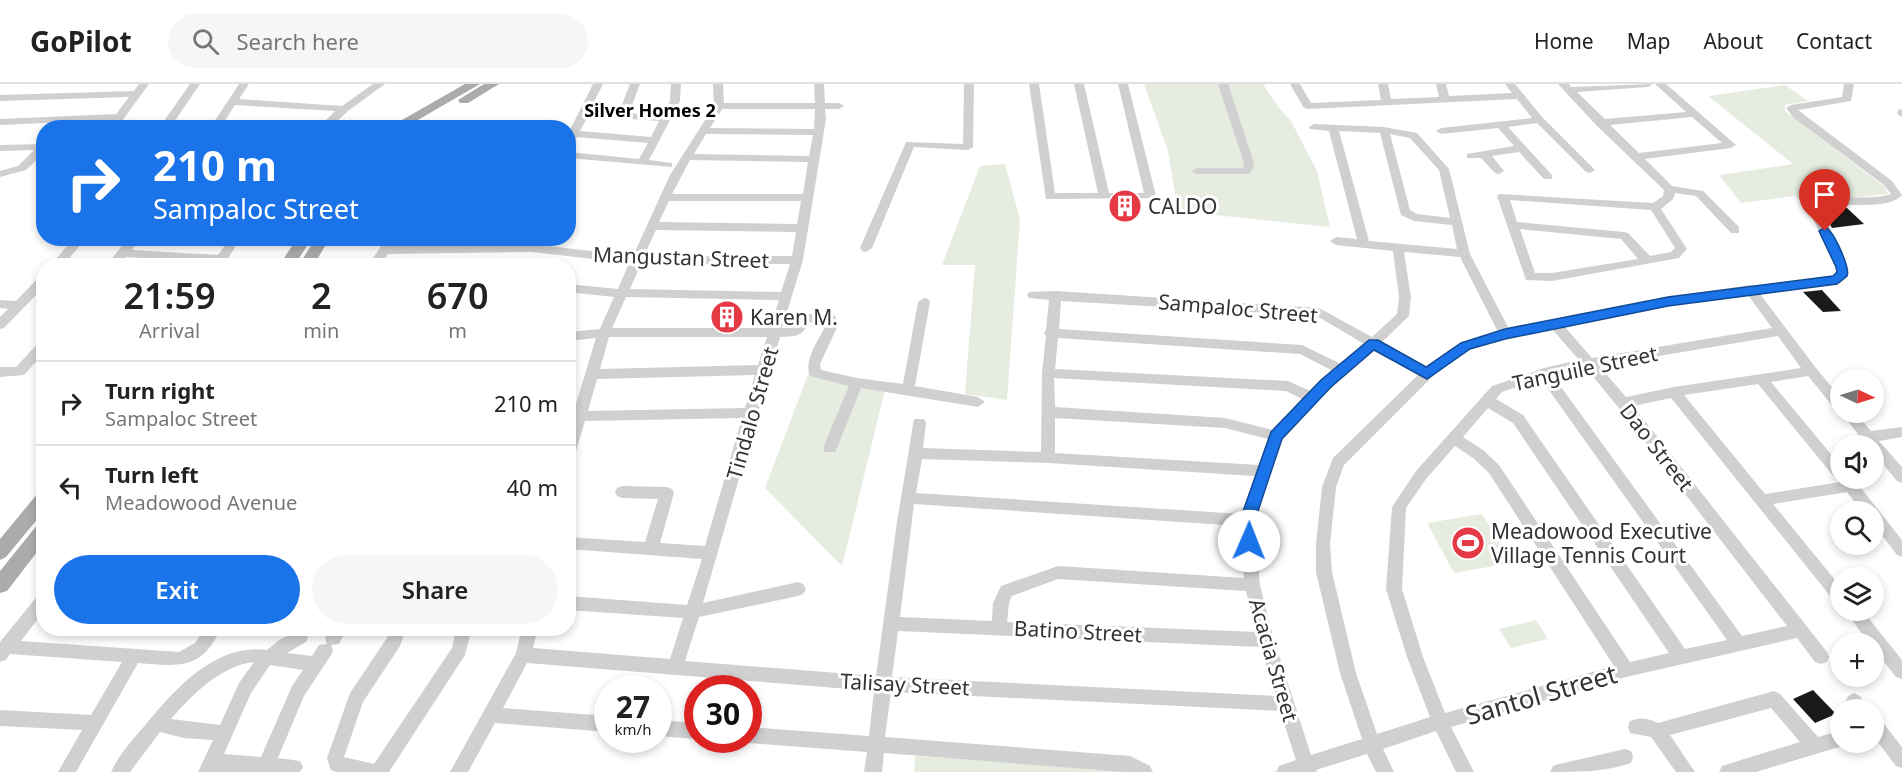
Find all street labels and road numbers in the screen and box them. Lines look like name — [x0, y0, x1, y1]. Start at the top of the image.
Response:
street label: Mangustan Street — [592, 240, 770, 274]
street label: Sampaloc Street — [1157, 287, 1319, 329]
street label: Tanguile Street — [1510, 339, 1660, 397]
street label: Tindalo Street — [720, 343, 784, 483]
street label: Dao Street — [1614, 397, 1700, 497]
street label: Acacia Street — [1243, 595, 1305, 725]
street label: Batino Street — [1013, 614, 1143, 648]
street label: Santol Street — [1461, 655, 1621, 733]
street label: Talisay Street — [840, 667, 971, 701]

